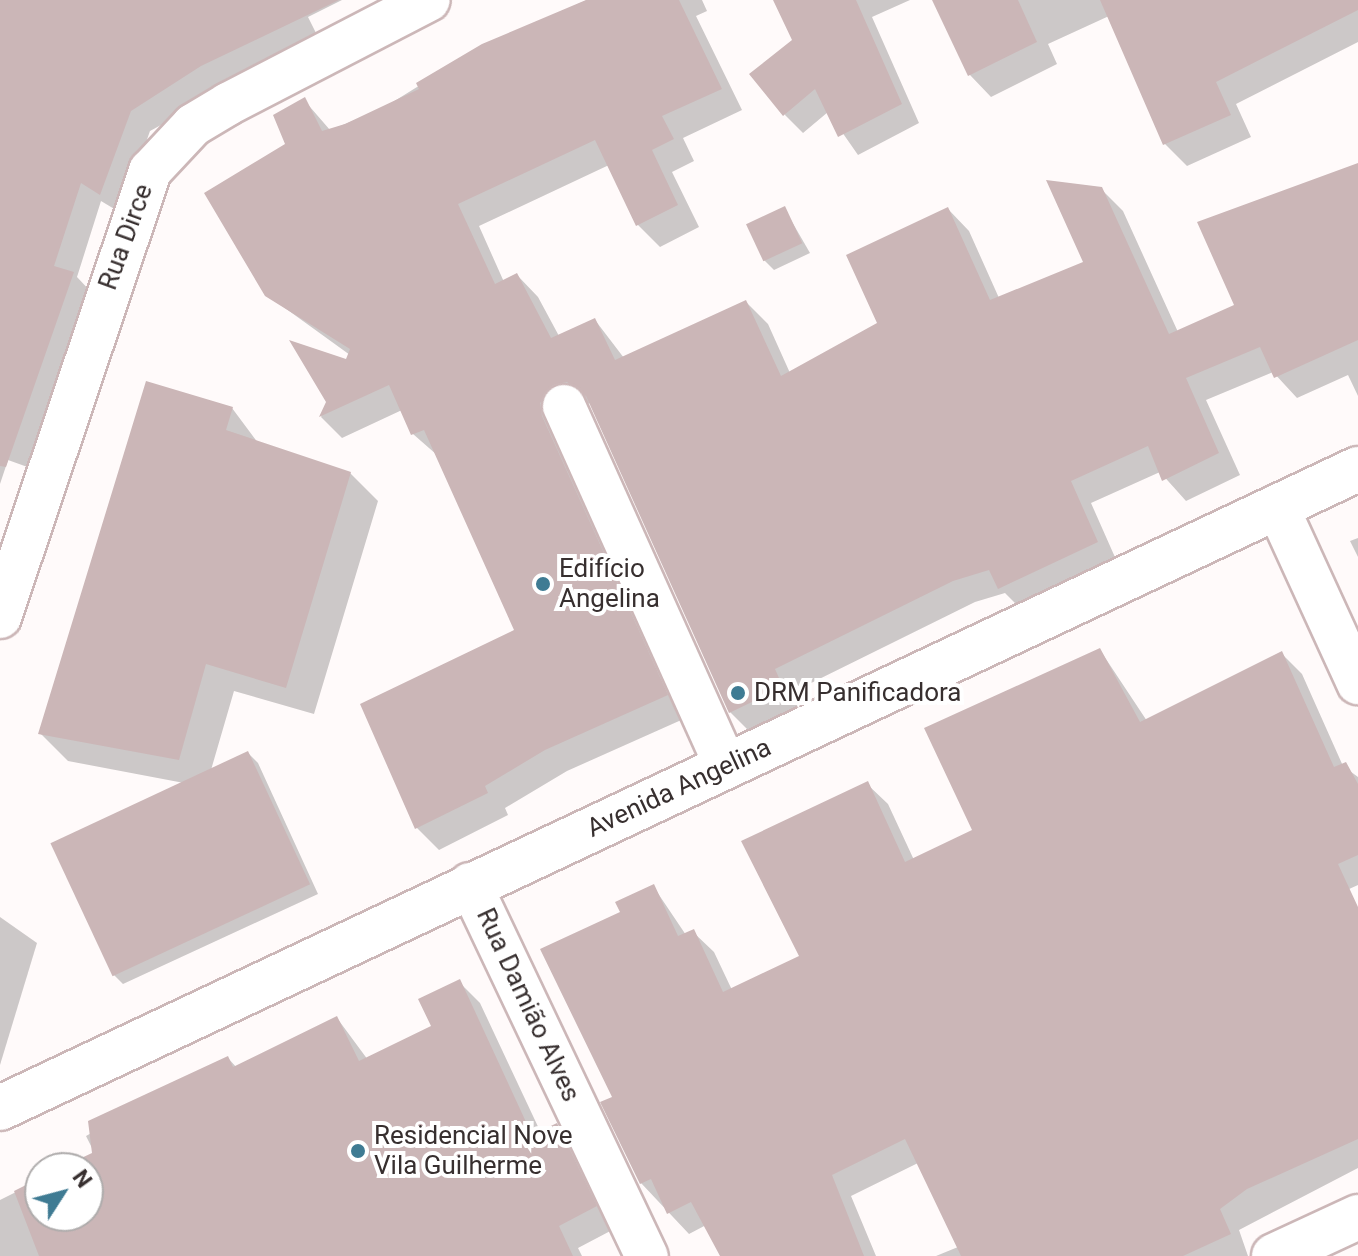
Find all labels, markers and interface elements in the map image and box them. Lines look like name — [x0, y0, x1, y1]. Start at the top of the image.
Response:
street label: Rua Dirce — [92, 180, 160, 294]
place label: Edifício Angelina — [559, 553, 660, 614]
marker: Edifício Angelina — [534, 575, 552, 593]
place label: DRM Panificadora — [754, 677, 961, 709]
marker: DRM Panificadora — [729, 684, 747, 702]
street label: Avenida Angelina — [582, 732, 776, 844]
street label: Rua Damião Alves — [470, 903, 586, 1107]
place label: Residencial Nove Vila Guilherme — [374, 1120, 573, 1182]
marker: Residencial Nove Vila Guilherme — [349, 1142, 367, 1160]
north arrow — [24, 1152, 104, 1232]
text: N — [68, 1165, 97, 1192]

